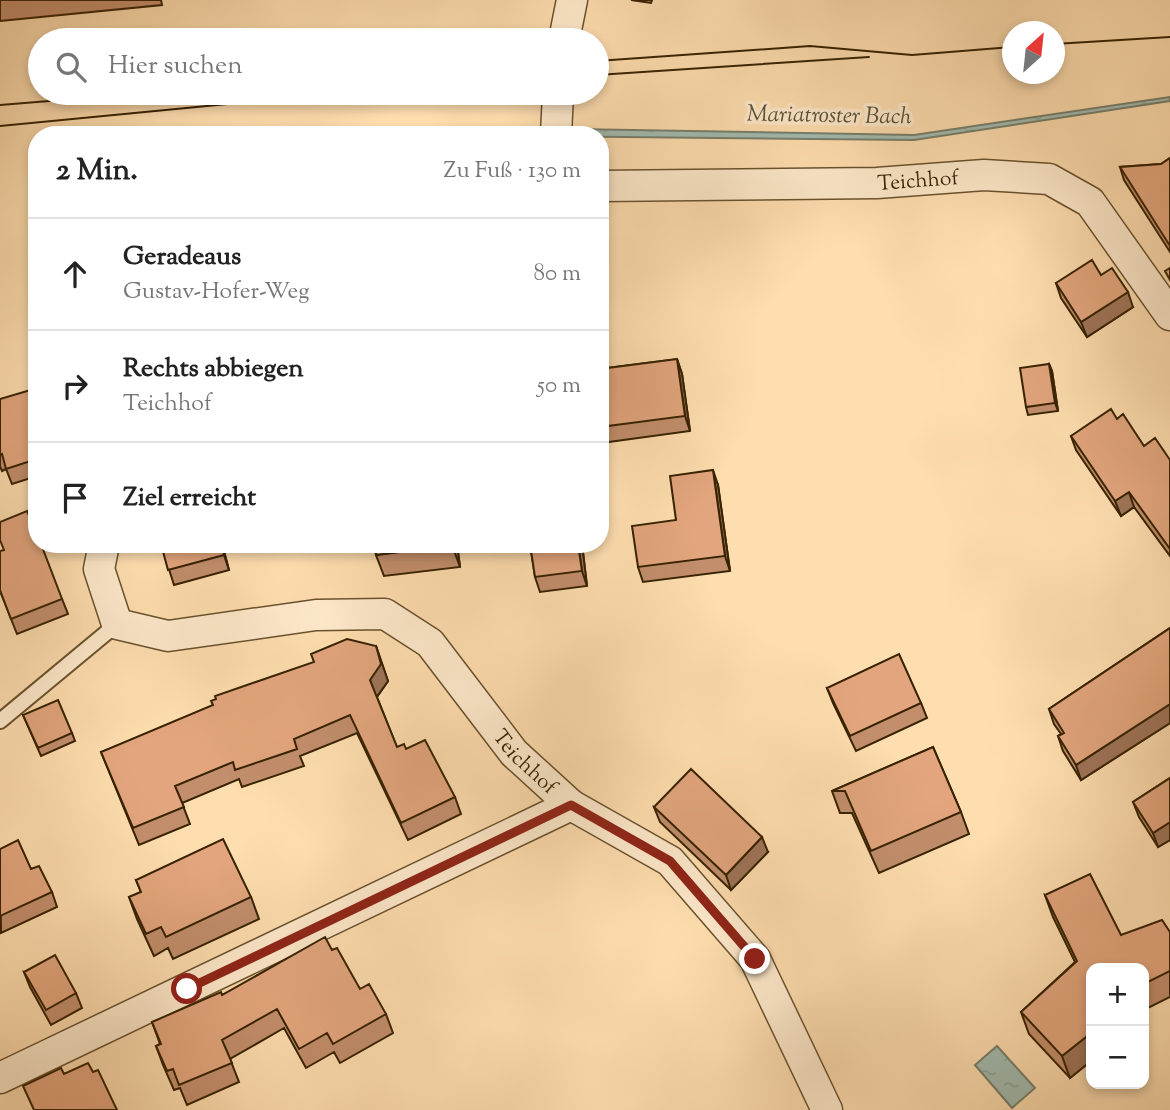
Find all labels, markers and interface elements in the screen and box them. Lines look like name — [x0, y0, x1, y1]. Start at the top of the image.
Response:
north arrow — [1002, 21, 1065, 84]
search box — [28, 28, 609, 105]
icon: search — [52, 48, 90, 86]
text: Hier suchen — [108, 48, 243, 85]
water label: Mariatroster Bach — [746, 99, 912, 134]
text: 2 Min. — [56, 150, 138, 193]
text: Zu Fuß · 130 m — [444, 155, 581, 188]
street label: Teichhof — [876, 164, 961, 200]
text: Geradeaus — [123, 239, 241, 276]
icon: ahead — [56, 255, 94, 293]
text: 80 m — [533, 258, 581, 291]
text: Gustav-Hofer-Weg — [123, 276, 309, 309]
text: Rechts abbiegen — [123, 351, 304, 388]
icon: right — [56, 367, 94, 405]
text: 50 m — [537, 370, 581, 403]
text: Teichhof — [123, 388, 212, 421]
icon: arrive — [56, 479, 94, 517]
text: Ziel erreicht — [123, 480, 256, 517]
street label: Teichhof — [484, 724, 564, 803]
route end — [739, 943, 770, 974]
map controls — [1086, 963, 1149, 1089]
button: + — [1086, 963, 1149, 1026]
route start — [171, 973, 202, 1004]
button: − — [1086, 1026, 1149, 1089]

